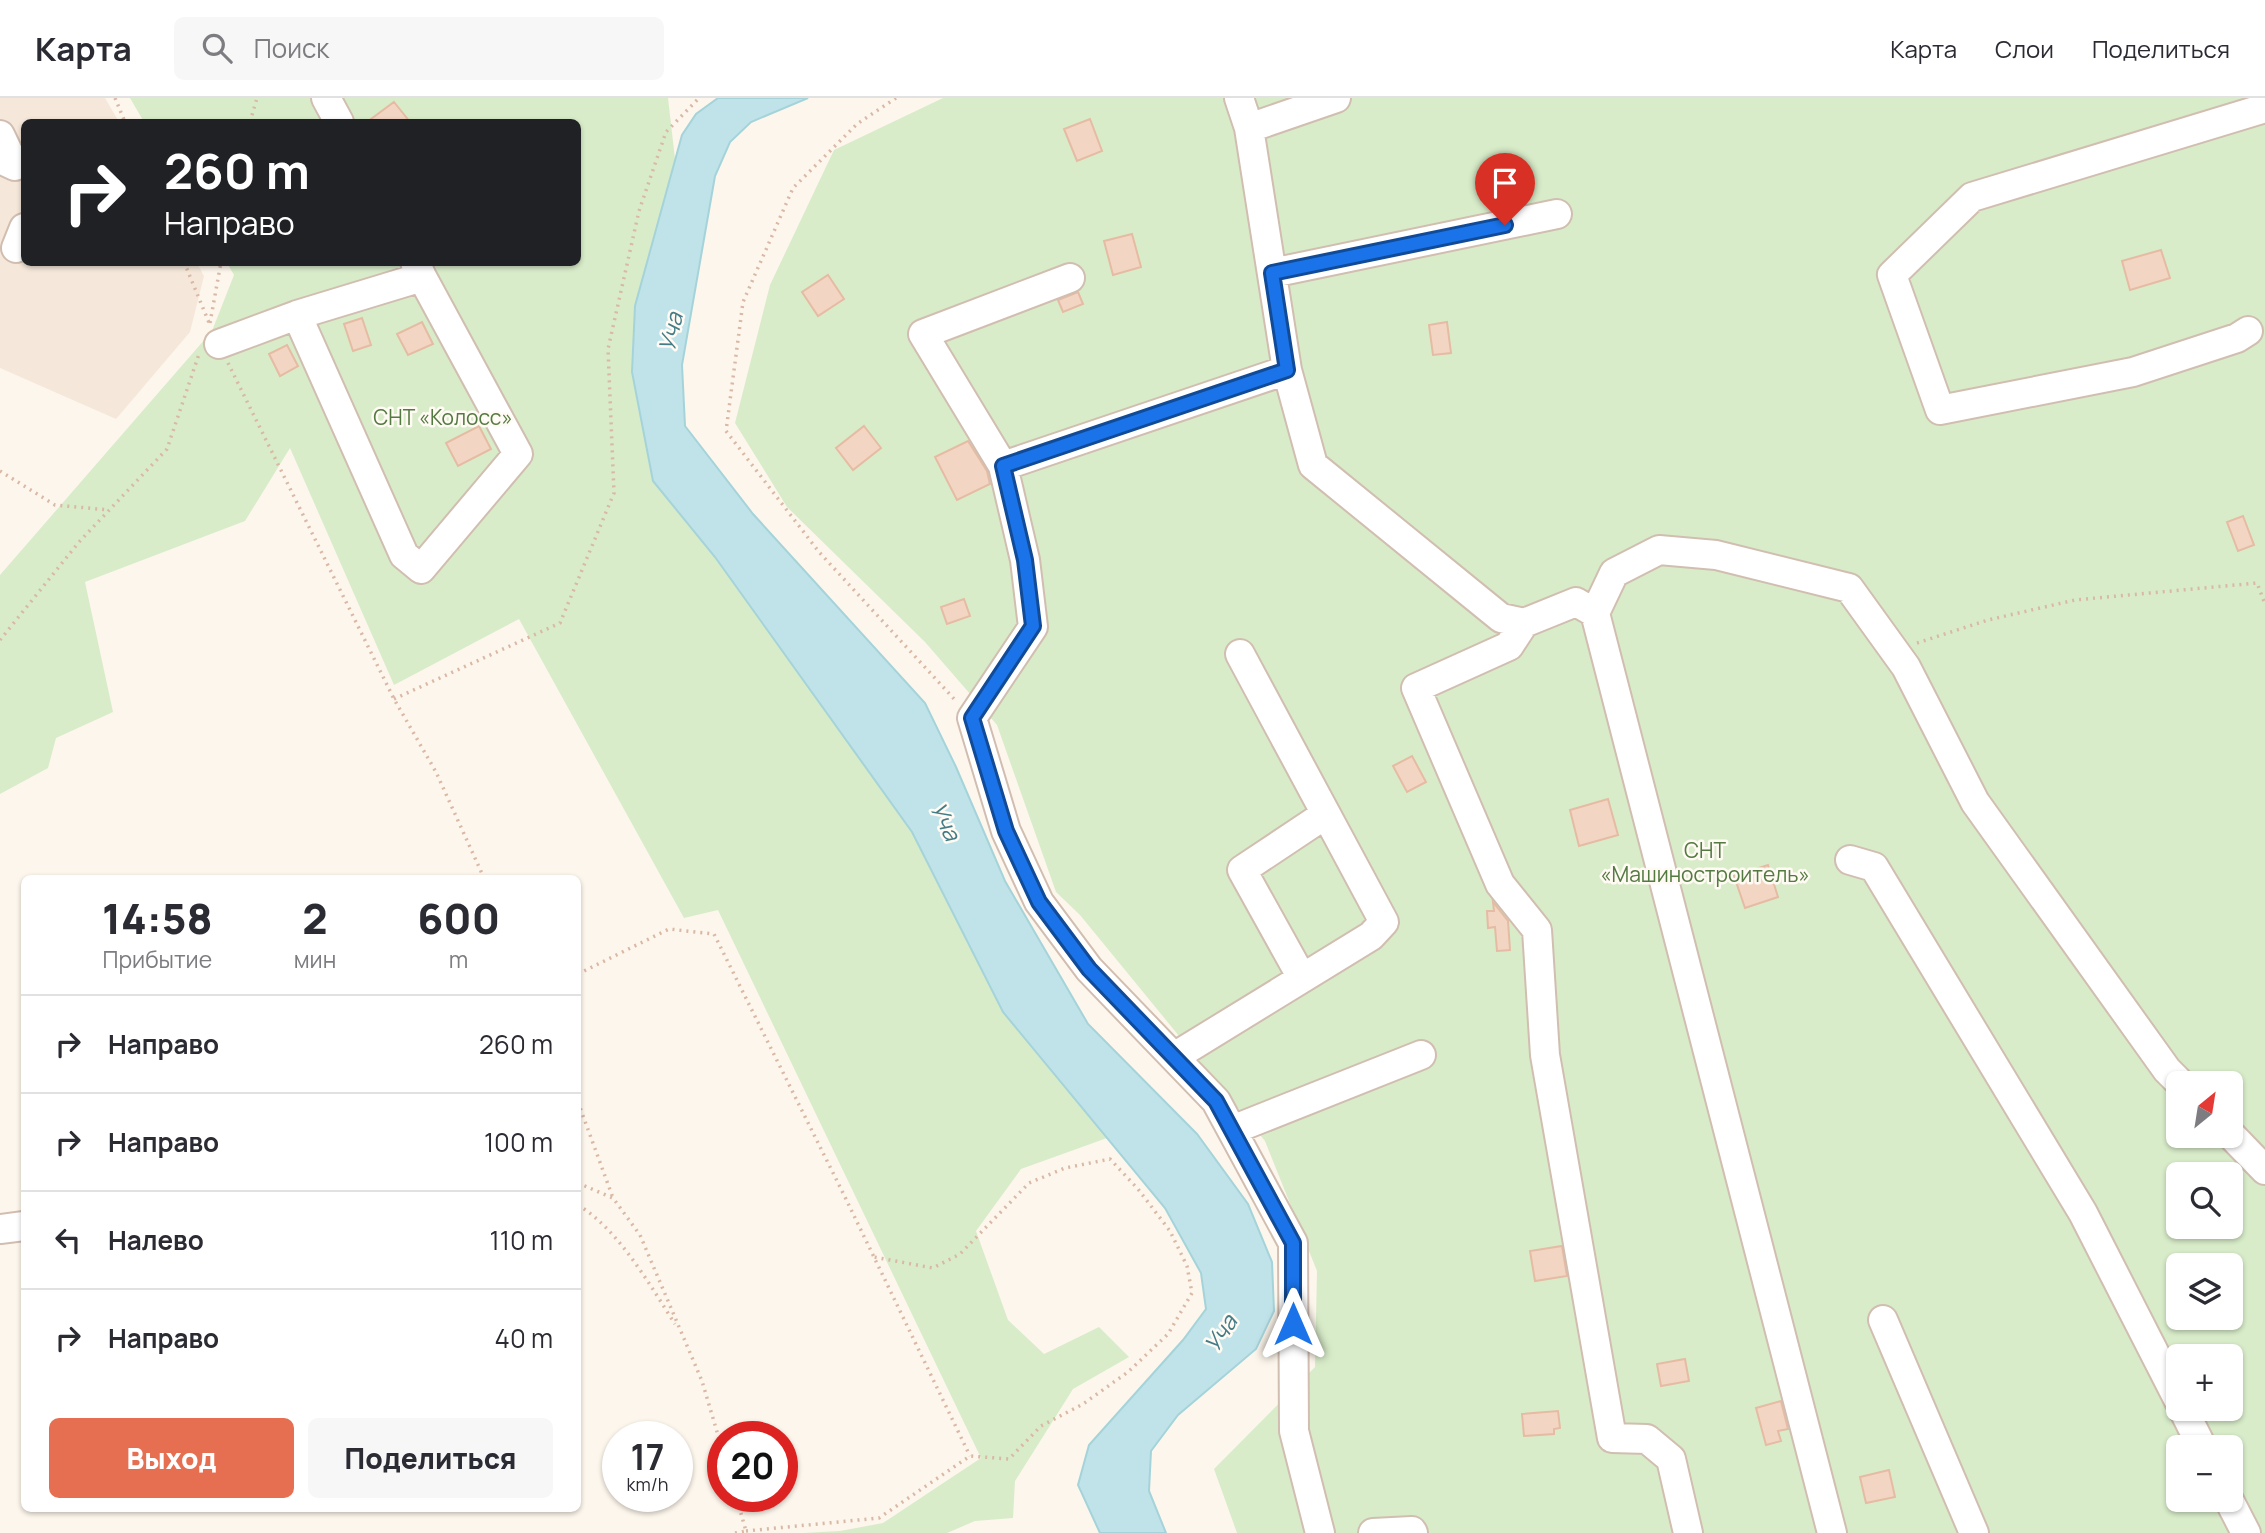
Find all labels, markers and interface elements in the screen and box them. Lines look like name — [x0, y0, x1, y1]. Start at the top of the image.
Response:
search box — [174, 17, 664, 80]
text: Карта — [35, 26, 132, 71]
icon: search — [198, 29, 236, 67]
text: Поиск — [254, 30, 329, 66]
text: Карта — [1890, 32, 1957, 65]
text: Слои — [1995, 32, 2054, 65]
text: Поделиться — [2092, 32, 2230, 65]
text: 260 m — [164, 137, 310, 204]
icon: right — [49, 147, 140, 238]
pin — [1475, 153, 1535, 225]
icon: arrive — [1486, 164, 1524, 202]
text: Направо — [164, 201, 295, 245]
water label: Уча — [650, 308, 690, 355]
park label: СНТ «Колосс» — [373, 403, 513, 431]
water label: Уча — [923, 796, 970, 847]
park label: СНТ «Машиностроитель» — [1600, 836, 1810, 888]
text: 14:58 — [102, 889, 213, 947]
text: 2 — [302, 889, 328, 947]
text: 600 — [417, 889, 500, 947]
text: Прибытие — [103, 943, 212, 975]
text: мин — [294, 943, 336, 975]
text: m — [449, 943, 468, 975]
icon: right — [49, 1025, 87, 1063]
text: Направо — [108, 1026, 219, 1062]
text: 260 m — [479, 1026, 553, 1062]
north arrow — [2166, 1071, 2244, 1148]
map controls — [2166, 1071, 2243, 1512]
icon: right — [49, 1123, 87, 1161]
text: Направо — [108, 1124, 219, 1160]
text: 100 m — [484, 1124, 553, 1160]
button: search — [2166, 1162, 2243, 1239]
icon: left — [49, 1221, 87, 1259]
text: Налево — [108, 1222, 204, 1258]
text: 110 m — [490, 1222, 553, 1258]
button: layers — [2166, 1253, 2243, 1330]
position arrow — [1256, 1287, 1330, 1361]
water label: Уча — [1196, 1307, 1245, 1358]
icon: right — [49, 1319, 87, 1357]
text: Направо — [108, 1320, 219, 1356]
text: 40 m — [495, 1320, 553, 1356]
button: + — [2166, 1344, 2243, 1421]
button: Выход — [49, 1418, 294, 1498]
button: Поделиться — [308, 1418, 553, 1498]
speed limit sign: 20 — [707, 1421, 798, 1512]
text: 17 — [630, 1433, 665, 1481]
button: − — [2166, 1435, 2243, 1512]
text: km/h — [627, 1472, 668, 1496]

